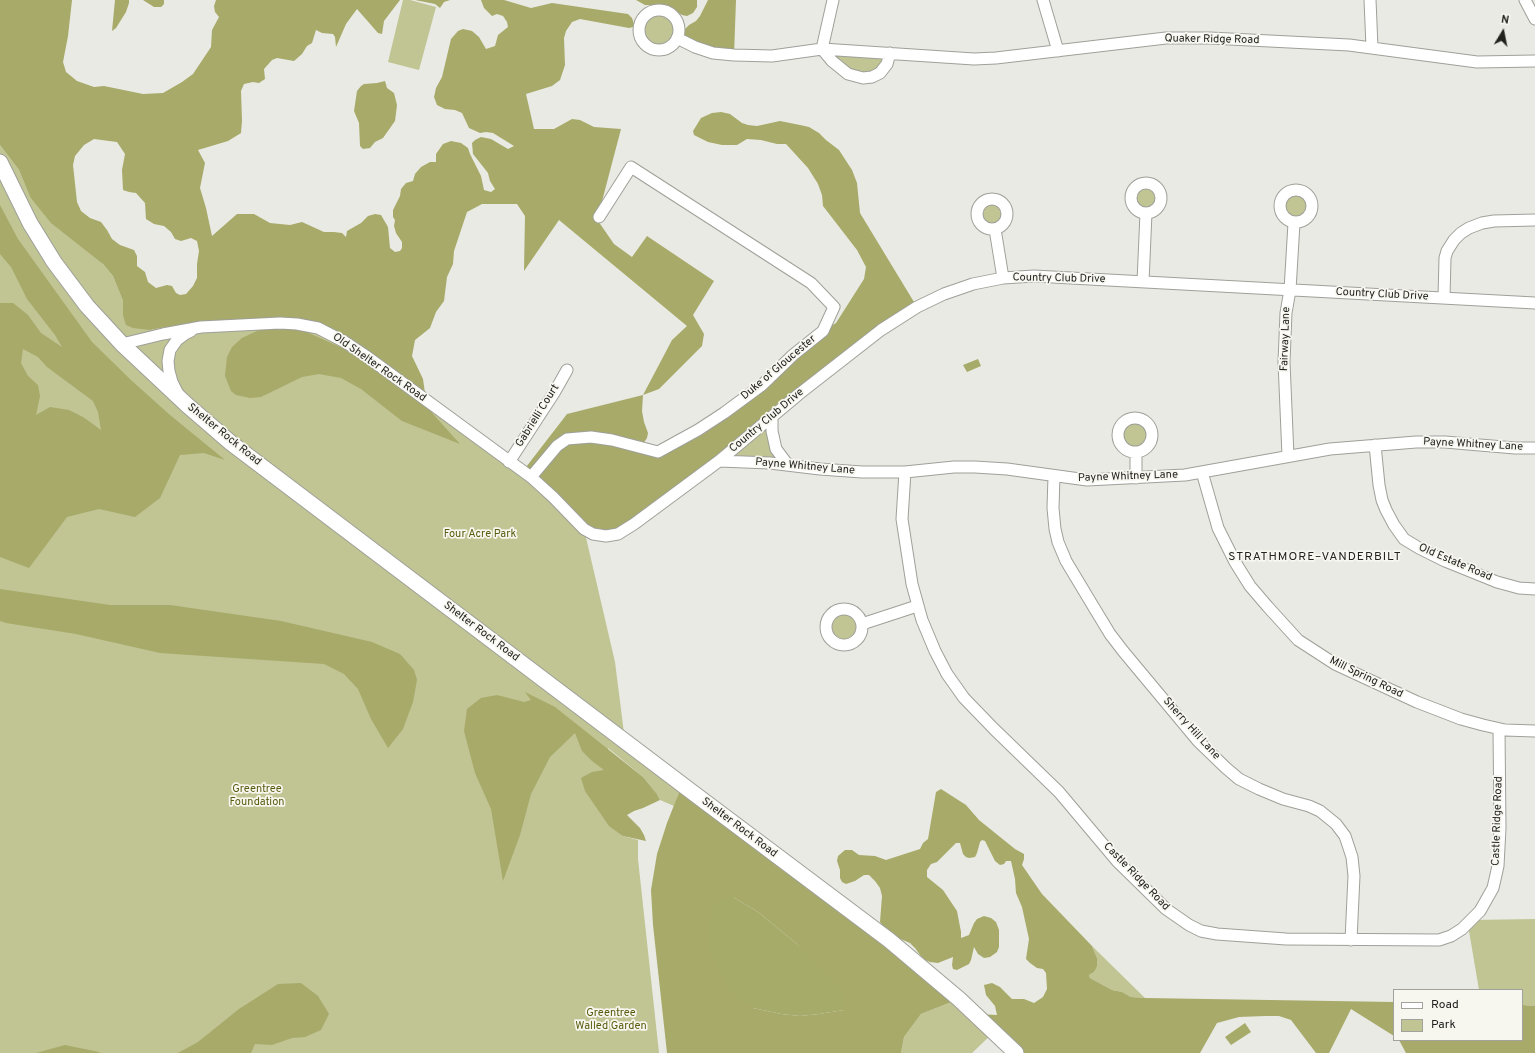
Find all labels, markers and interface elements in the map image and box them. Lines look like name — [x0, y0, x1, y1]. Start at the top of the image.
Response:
north arrow — [1483, 12, 1523, 52]
text: N — [1500, 13, 1510, 28]
street label: Quaker Ridge Road — [1164, 33, 1260, 47]
street label: Country Club Drive — [1012, 272, 1106, 286]
street label: Country Club Drive — [1335, 286, 1429, 304]
street label: Fairway Lane — [1278, 307, 1294, 371]
street label: Old Shelter Rock Road — [330, 331, 428, 405]
street label: Duke of Gloucester — [739, 333, 819, 403]
street label: Gabrielli Court — [513, 382, 563, 450]
street label: Country Club Drive — [727, 386, 807, 456]
street label: Shelter Rock Road — [184, 401, 264, 469]
street label: Payne Whitney Lane — [1423, 436, 1523, 454]
street label: Payne Whitney Lane — [755, 456, 855, 478]
street label: Payne Whitney Lane — [1078, 469, 1178, 485]
park label: Four Acre Park — [444, 528, 516, 542]
street label: Old Estate Road — [1416, 542, 1494, 584]
district label: STRATHMORE–VANDERBILT — [1228, 551, 1402, 565]
street label: Shelter Rock Road — [441, 599, 521, 665]
street label: Mill Spring Road — [1327, 654, 1405, 702]
street label: Sherry Hill Lane — [1160, 695, 1222, 763]
street label: Castle Ridge Road — [1490, 776, 1506, 866]
park label: Greentree Foundation — [230, 783, 284, 809]
street label: Shelter Rock Road — [699, 795, 779, 861]
street label: Castle Ridge Road — [1100, 840, 1172, 914]
legend — [1393, 989, 1523, 1041]
text: Road — [1431, 997, 1459, 1013]
park label: Greentree Walled Garden — [575, 1007, 647, 1033]
text: Park — [1431, 1017, 1456, 1033]

